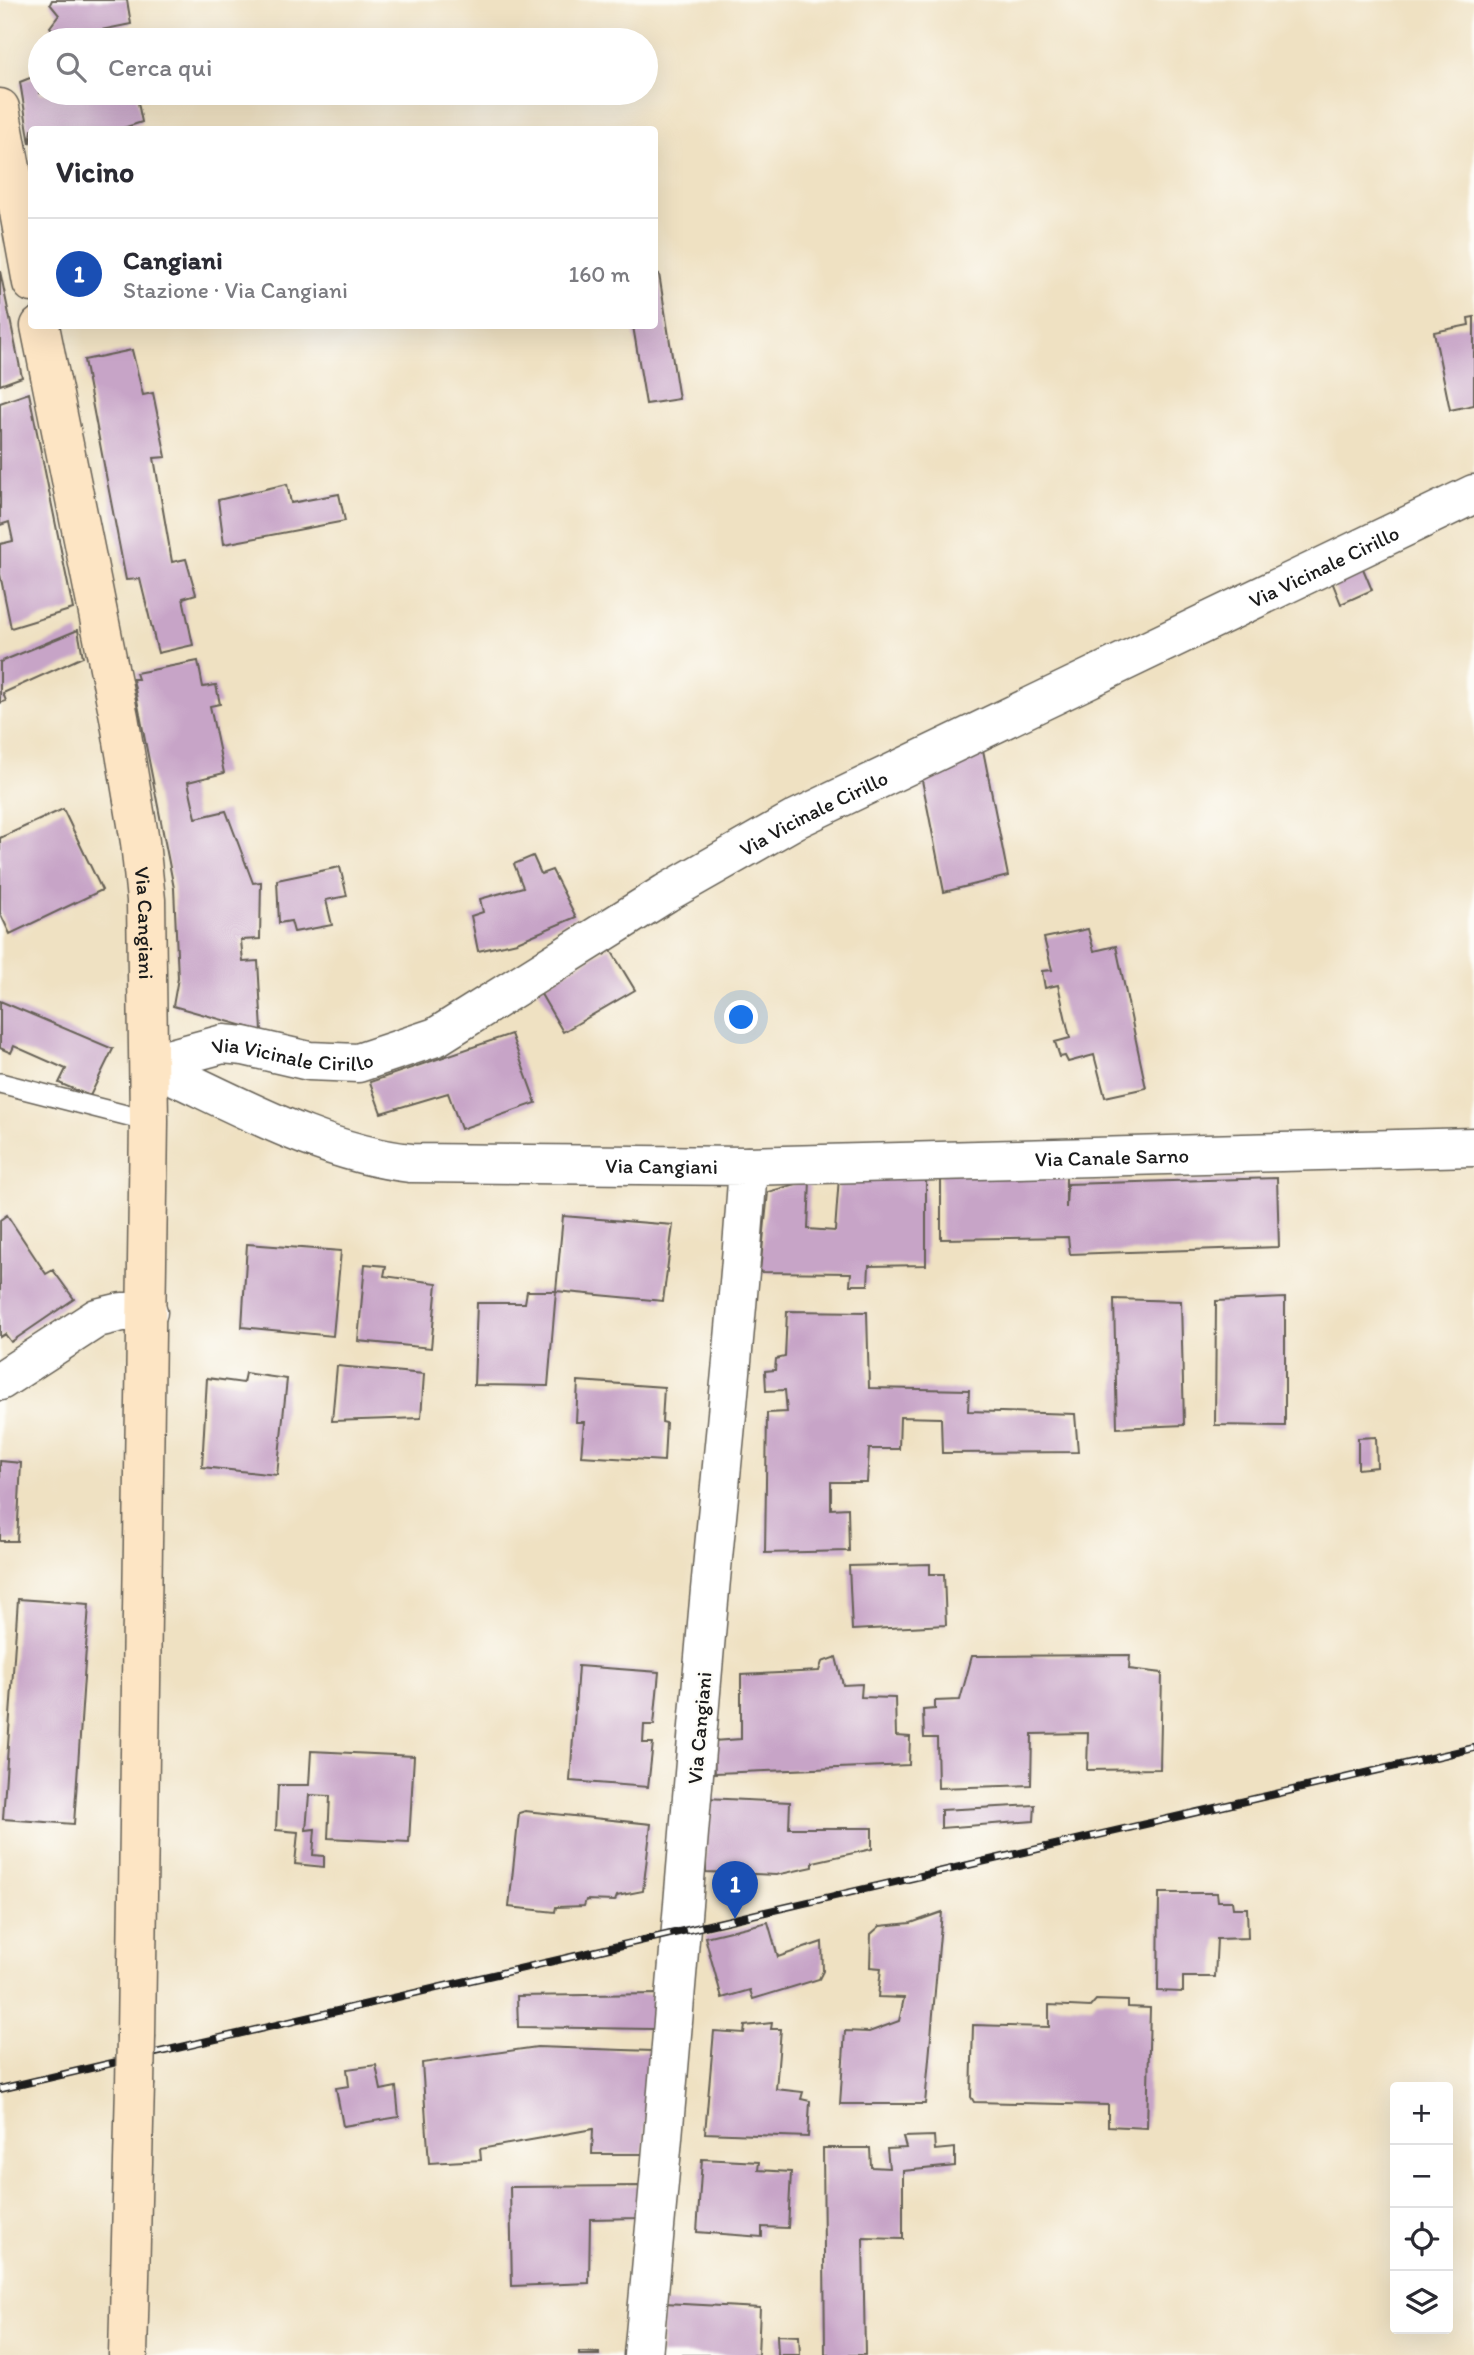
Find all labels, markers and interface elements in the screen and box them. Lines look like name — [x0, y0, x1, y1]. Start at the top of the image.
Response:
search box — [28, 28, 658, 105]
icon: search — [52, 48, 90, 86]
text: Cerca qui — [108, 51, 212, 83]
text: Vicino — [56, 153, 134, 190]
text: Cangiani — [123, 244, 223, 276]
text: 1 — [74, 260, 84, 288]
text: 160 m — [568, 260, 630, 288]
text: Stazione · Via Cangiani — [123, 276, 348, 304]
street label: Via Vicinale Cirillo — [1245, 519, 1403, 613]
street label: Via Vicinale Cirillo — [735, 764, 892, 861]
street label: Via Cangiani — [130, 866, 160, 980]
your location — [724, 1000, 758, 1034]
street label: Via Vicinale Cirillo — [209, 1032, 376, 1075]
street label: Via Canale Sarno — [1034, 1142, 1189, 1171]
street label: Via Cangiani — [605, 1152, 718, 1178]
street label: Via Cangiani — [682, 1671, 716, 1785]
pin: 1 — [712, 1861, 758, 1919]
map controls — [1390, 2082, 1453, 2334]
button: + — [1390, 2082, 1453, 2145]
button: − — [1390, 2145, 1453, 2208]
button: locate — [1390, 2208, 1453, 2271]
button: layers — [1390, 2271, 1453, 2334]

